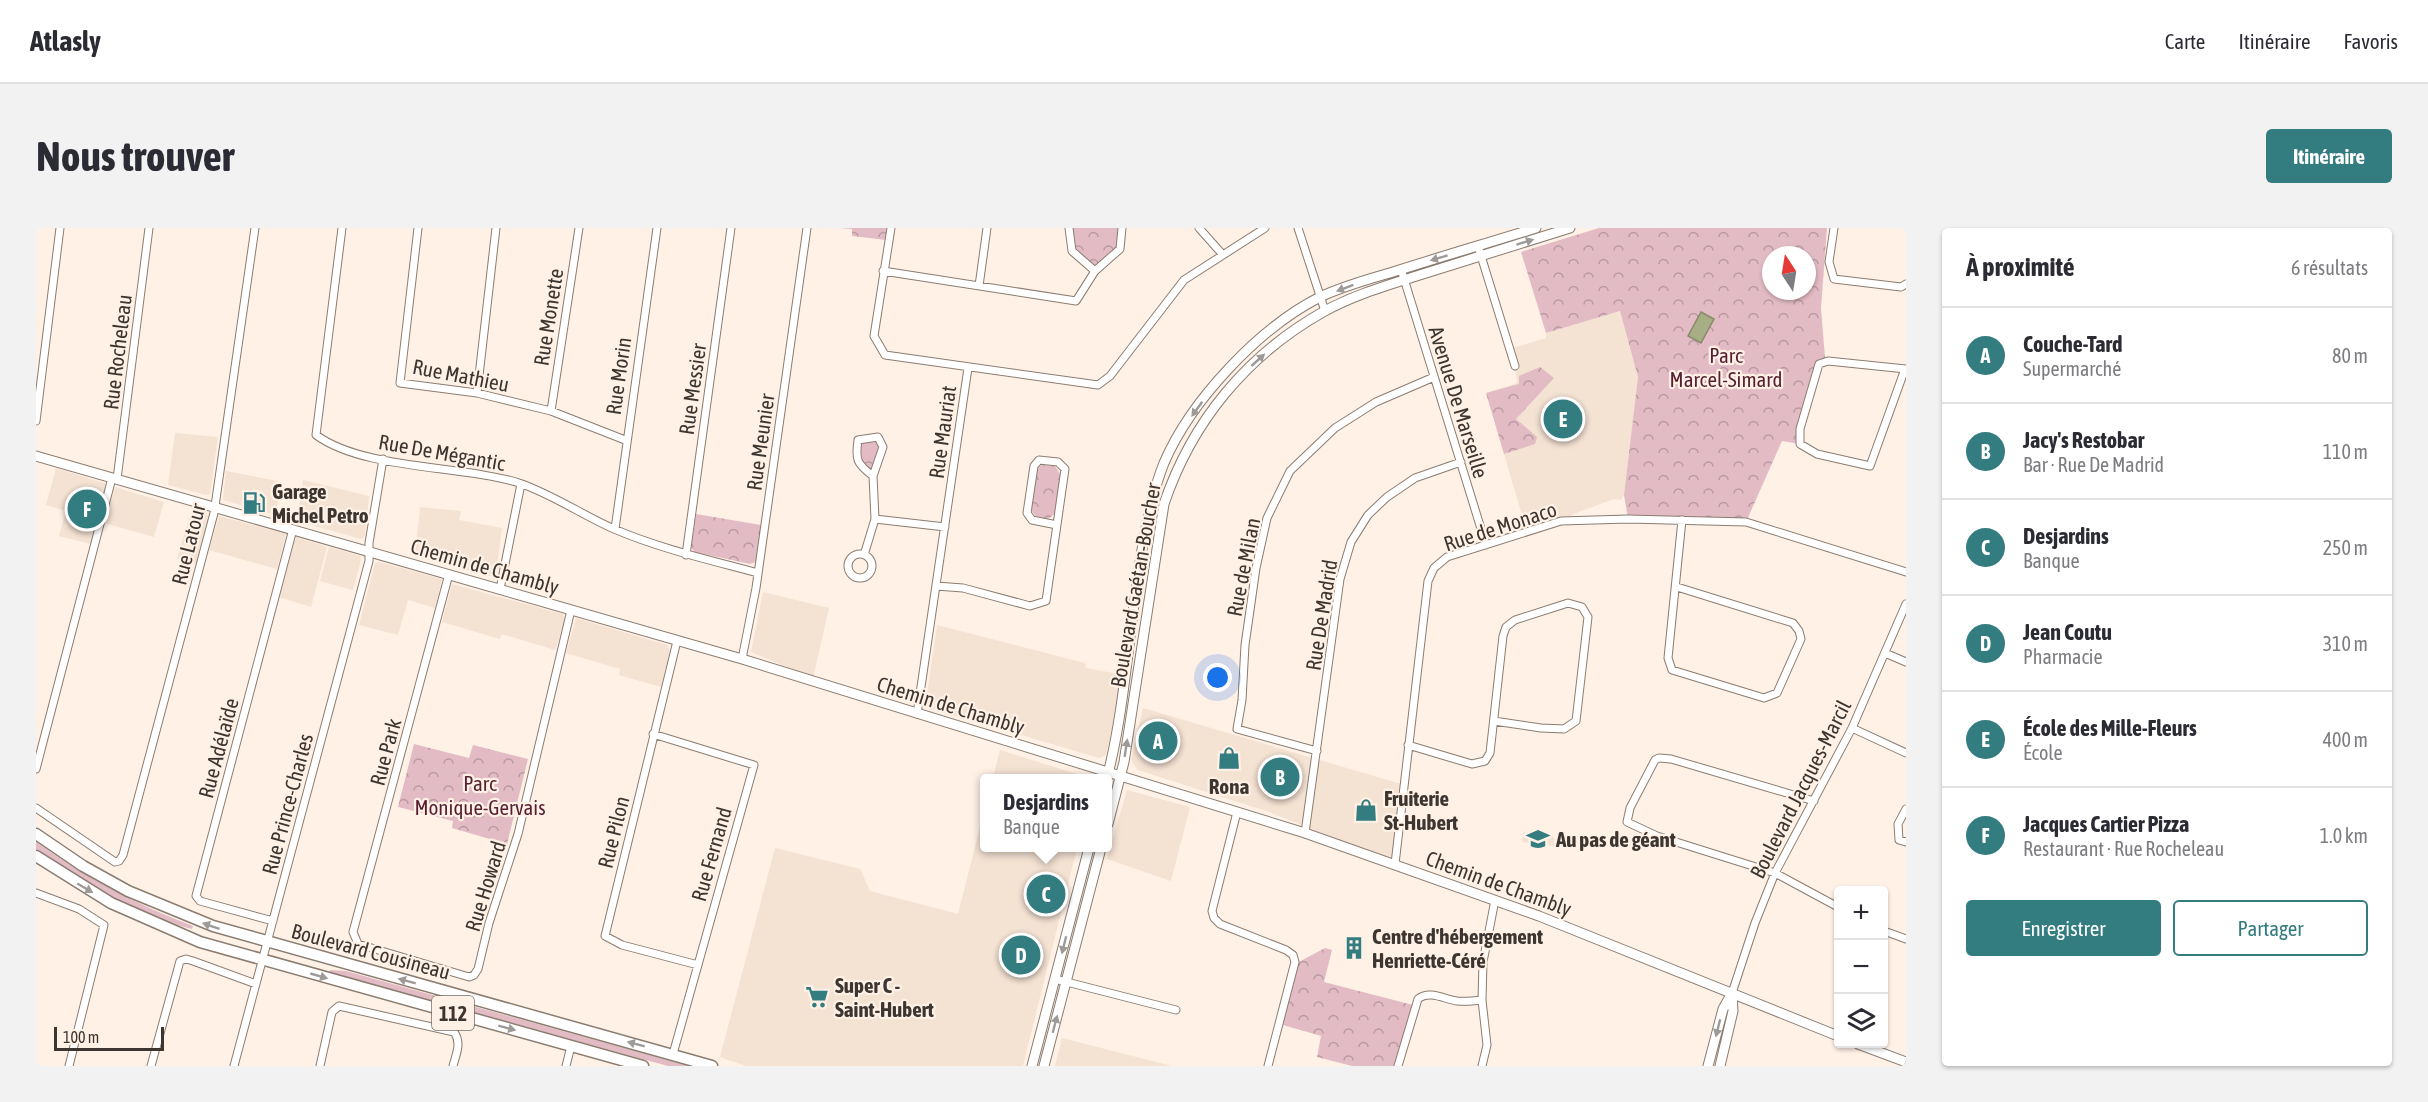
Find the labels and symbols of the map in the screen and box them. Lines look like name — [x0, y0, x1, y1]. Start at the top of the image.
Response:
one-way arrow — [1516, 237, 1534, 246]
north arrow — [1762, 246, 1816, 300]
one-way arrow — [1430, 253, 1448, 263]
street label: Rue Monette — [528, 267, 568, 367]
one-way arrow — [1336, 283, 1354, 293]
street label: Rue Rocheleau — [98, 293, 136, 411]
street label: Avenue De Marseille — [1425, 323, 1493, 481]
street label: Rue Morin — [601, 336, 635, 416]
street label: Rue Messier — [674, 341, 710, 436]
park label: Parc Marcel-Simard — [1670, 343, 1782, 391]
one-way arrow — [1251, 353, 1266, 367]
street label: Rue Mathieu — [411, 354, 511, 396]
street label: Rue Mauriat — [924, 384, 960, 480]
street label: Rue Meunier — [741, 391, 779, 492]
pin: E — [1544, 396, 1582, 441]
one-way arrow — [1191, 401, 1203, 417]
street label: Rue De Mégantic — [377, 429, 507, 475]
place label: Garage Michel Petro — [272, 479, 369, 527]
street label: Boulevard Gaétan-Boucher — [1105, 480, 1165, 689]
pin: F — [68, 486, 106, 532]
fuel station icon: Garage Michel Petro — [241, 490, 267, 516]
street label: Rue de Monaco — [1441, 497, 1559, 555]
street label: Rue Latour — [166, 500, 210, 587]
street label: Rue de Milan — [1222, 516, 1264, 618]
street label: Chemin de Chambly — [408, 533, 562, 599]
street label: Rue De Madrid — [1300, 558, 1342, 672]
your location — [1203, 663, 1232, 692]
street label: Chemin de Chambly — [874, 671, 1028, 739]
street label: Rue Adélaïde — [193, 695, 243, 801]
street label: Boulevard Jacques-Marcil — [1745, 696, 1856, 882]
street label: Rue Park — [365, 716, 405, 788]
pin: A — [1138, 718, 1178, 764]
street label: Rue Prince-Charles — [257, 731, 317, 877]
one-way arrow — [1122, 739, 1131, 758]
shop icon: Rona — [1216, 745, 1242, 771]
pin: B — [1260, 754, 1300, 800]
park label: Parc Monique-Gervais — [414, 771, 546, 819]
place label: Rona — [1209, 774, 1249, 798]
place label: Fruiterie St-Hubert — [1384, 786, 1458, 834]
street label: Rue Pilon — [593, 794, 633, 870]
shop icon: Fruiterie St-Hubert — [1353, 797, 1379, 823]
street label: Rue Fernand — [686, 804, 736, 904]
school or university icon: Au pas de géant — [1525, 826, 1551, 852]
place label: Au pas de géant — [1555, 827, 1676, 851]
street label: Rue Howard — [460, 838, 510, 934]
street label: Chemin de Chambly — [1423, 846, 1575, 921]
pin: C — [1026, 872, 1066, 916]
one-way arrow — [77, 883, 94, 893]
street label: Boulevard Cousineau — [289, 918, 453, 984]
one-way arrow — [202, 920, 220, 930]
place label: Centre d'hébergement Henriette-Céré — [1372, 924, 1543, 972]
pin: D — [1002, 932, 1040, 978]
building icon: Centre d'hébergement Henriette-Céré — [1341, 935, 1367, 961]
one-way arrow — [1058, 936, 1068, 954]
one-way arrow — [310, 972, 328, 981]
place label: Super C - Saint-Hubert — [835, 973, 934, 1021]
one-way arrow — [398, 976, 416, 986]
supermarket icon: Super C - Saint-Hubert — [804, 984, 830, 1010]
road number: 112 — [432, 996, 474, 1030]
one-way arrow — [1051, 1014, 1061, 1033]
one-way arrow — [1712, 1019, 1722, 1038]
scale bar — [54, 1024, 164, 1052]
one-way arrow — [498, 1024, 516, 1033]
one-way arrow — [627, 1039, 645, 1048]

